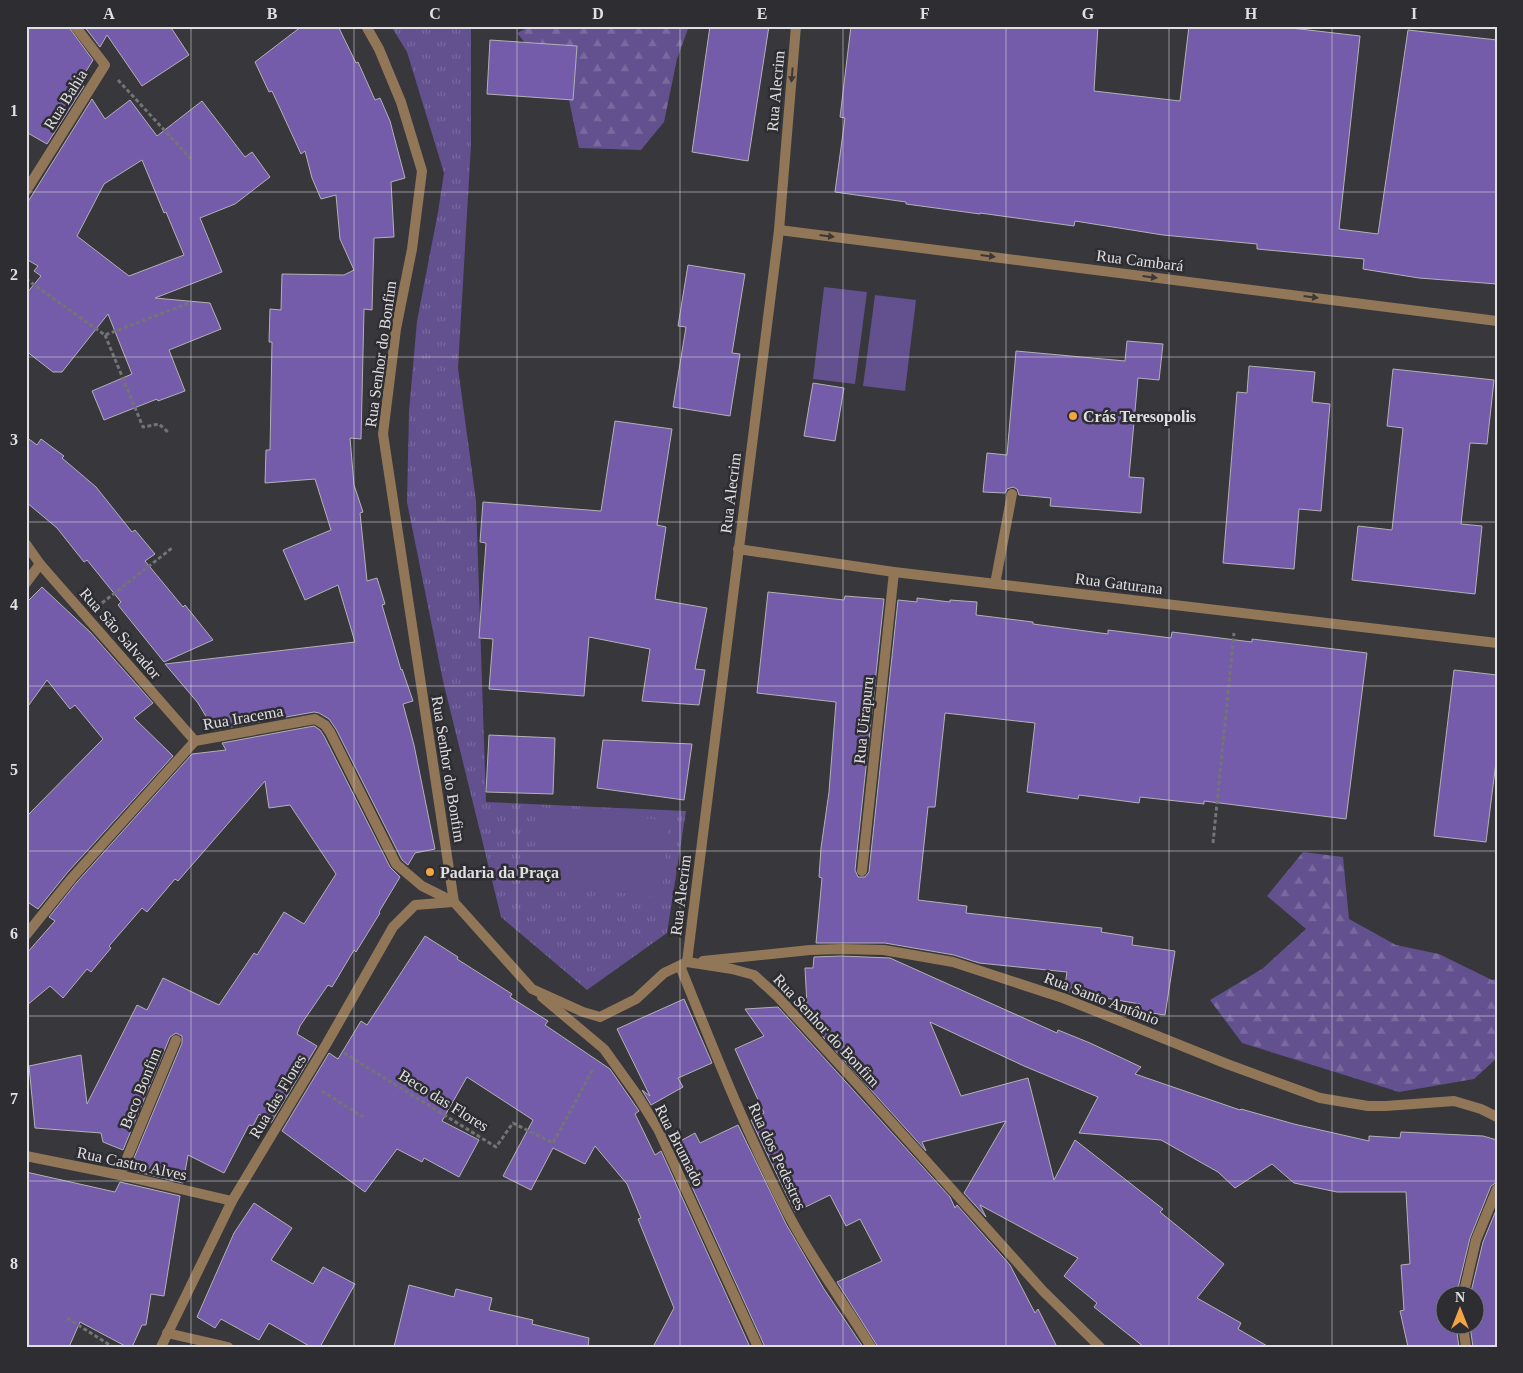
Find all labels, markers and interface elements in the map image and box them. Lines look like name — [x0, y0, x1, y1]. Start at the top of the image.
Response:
text: A — [103, 5, 115, 22]
text: B — [267, 5, 278, 22]
text: C — [429, 5, 441, 22]
text: D — [592, 5, 604, 22]
text: E — [757, 5, 767, 22]
text: F — [920, 5, 930, 22]
text: G — [1082, 5, 1095, 22]
text: H — [1245, 5, 1258, 22]
text: I — [1411, 5, 1417, 22]
street label: Rua Alecrim — [763, 49, 788, 132]
street label: Rua Bahia — [40, 66, 90, 132]
one-way arrow — [787, 67, 795, 83]
text: 1 — [10, 102, 18, 119]
one-way arrow — [819, 232, 835, 240]
street label: Rua Cambará — [1095, 247, 1184, 274]
one-way arrow — [981, 252, 997, 260]
text: 2 — [10, 266, 18, 283]
one-way arrow — [1142, 273, 1158, 281]
street label: Rua Senhor do Bonfim — [362, 279, 399, 429]
one-way arrow — [1303, 293, 1319, 301]
place label: Crás Teresopolis — [1083, 408, 1196, 426]
marker: Crás Teresopolis — [1067, 410, 1079, 422]
text: 3 — [10, 431, 18, 448]
street label: Rua Alecrim — [717, 451, 744, 534]
street label: Rua Gaturana — [1074, 570, 1164, 597]
street label: Rua São Salvador — [77, 584, 165, 683]
text: 4 — [10, 596, 18, 613]
street label: Rua Uirapuru — [850, 676, 878, 765]
street label: Rua Senhor do Bonfim — [429, 695, 469, 844]
street label: Rua Iracema — [202, 702, 285, 733]
text: 5 — [10, 761, 18, 778]
street label: Rua Alecrim — [667, 853, 694, 936]
place label: Padaria da Praça — [440, 864, 559, 882]
marker: Padaria da Praça — [424, 866, 436, 878]
text: 6 — [10, 925, 18, 942]
street label: Rua Santo Antônio — [1042, 969, 1162, 1028]
street label: Rua Senhor do Bonfim — [770, 970, 884, 1091]
street label: Beco Bonfim — [117, 1045, 165, 1131]
street label: Rua das Flores — [246, 1051, 309, 1141]
street label: Beco das Flores — [396, 1066, 492, 1135]
text: 7 — [10, 1090, 18, 1107]
street label: Rua dos Pedestres — [745, 1100, 810, 1213]
street label: Rua Brumado — [652, 1102, 707, 1189]
street label: Rua Castro Alves — [75, 1144, 188, 1183]
text: 8 — [10, 1255, 18, 1272]
north arrow — [1436, 1286, 1486, 1336]
text: N — [1455, 1290, 1465, 1305]

